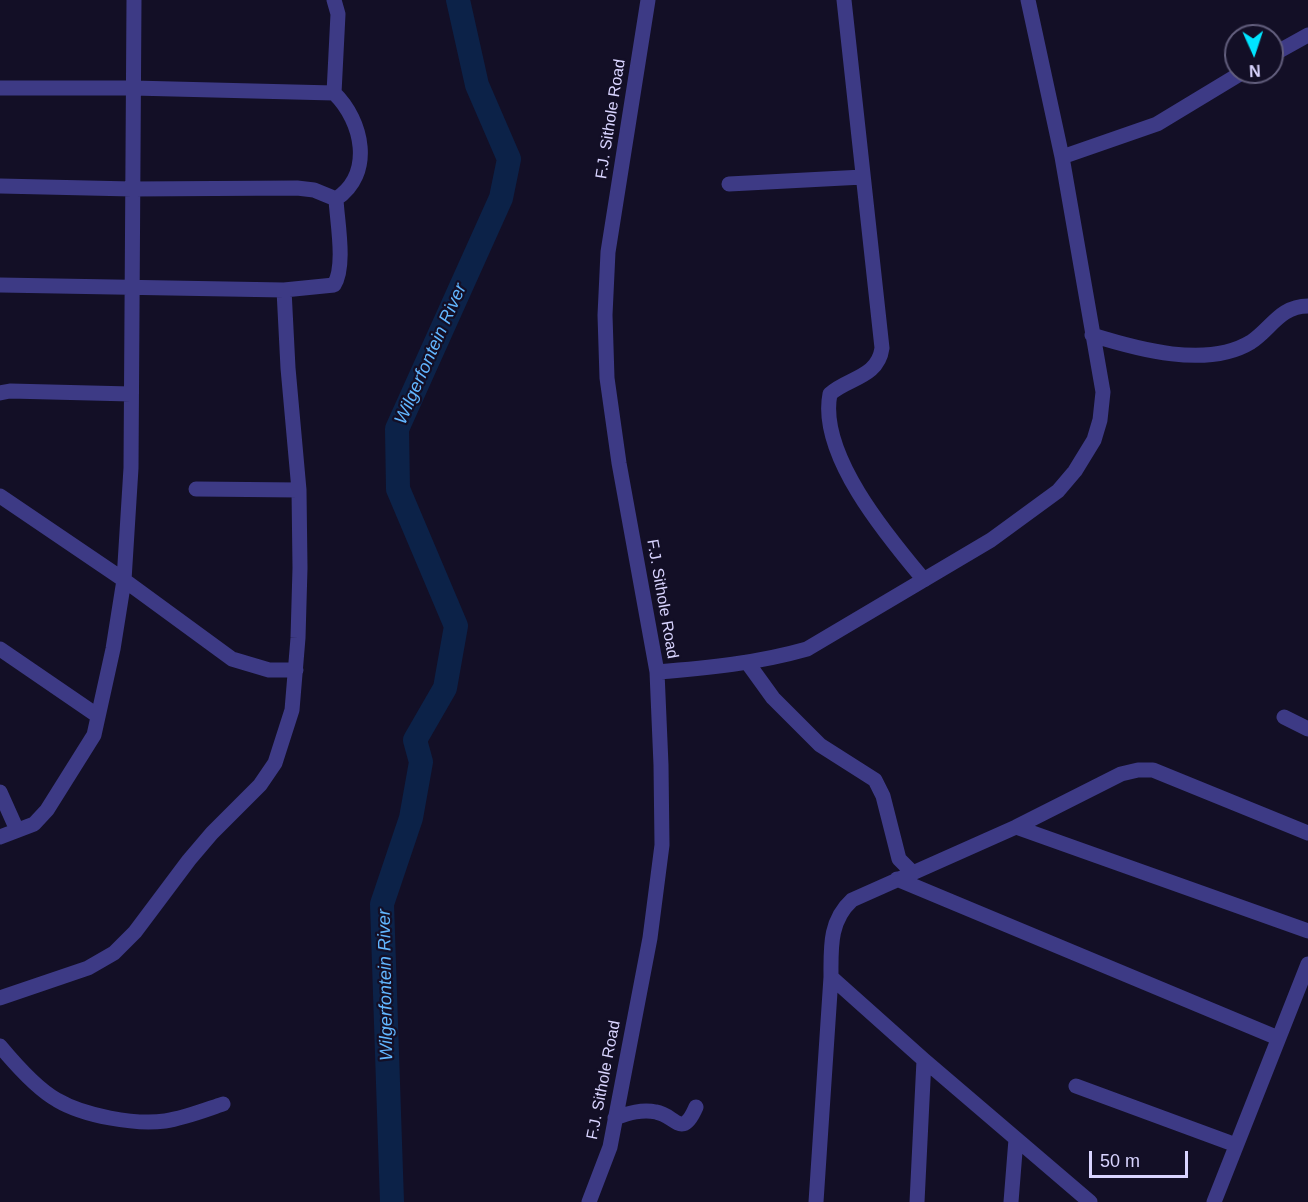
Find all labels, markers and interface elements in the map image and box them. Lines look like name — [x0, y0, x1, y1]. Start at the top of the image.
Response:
north arrow — [1224, 24, 1284, 84]
street label: F.J. Sithole Road — [592, 58, 630, 180]
text: N — [1249, 62, 1261, 79]
water label: Wilgerfontein River — [390, 280, 472, 428]
street label: F.J. Sithole Road — [642, 538, 682, 660]
water label: Wilgerfontein River — [374, 909, 398, 1061]
street label: F.J. Sithole Road — [583, 1019, 625, 1141]
scale bar — [1092, 1139, 1191, 1177]
text: 50 m — [1100, 1151, 1140, 1171]

